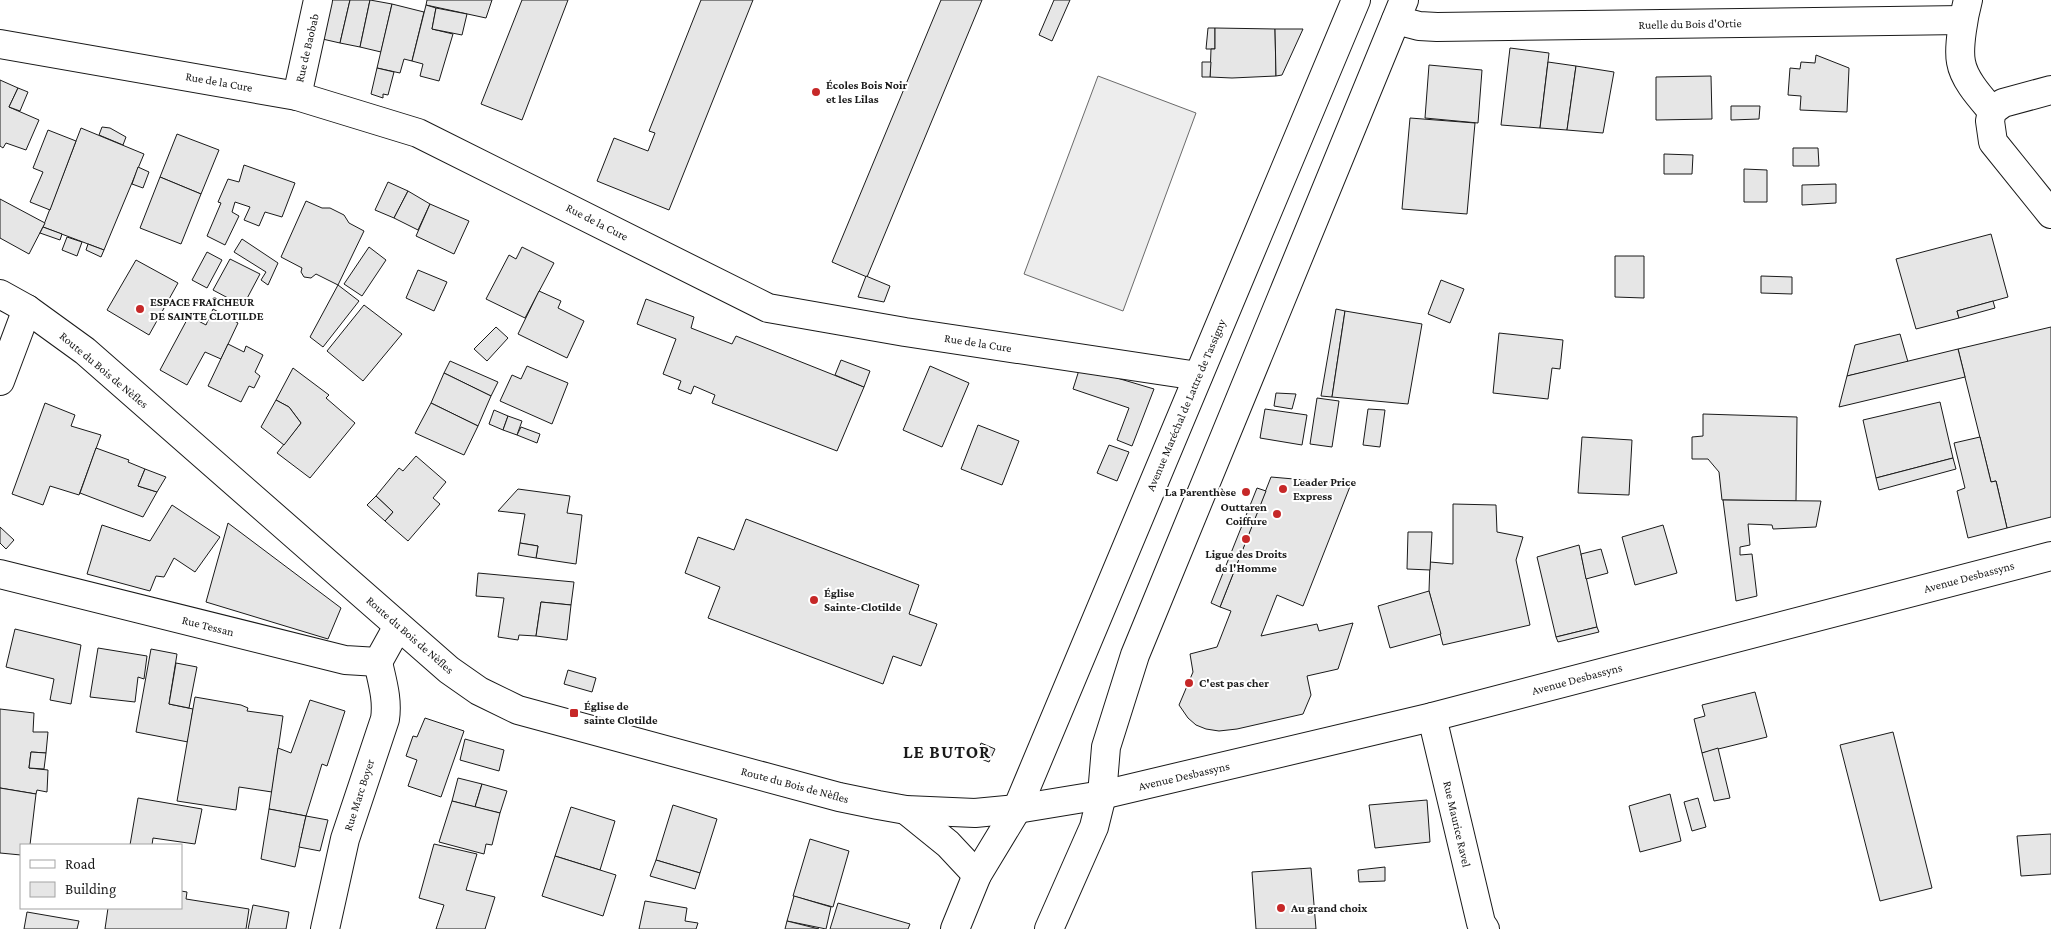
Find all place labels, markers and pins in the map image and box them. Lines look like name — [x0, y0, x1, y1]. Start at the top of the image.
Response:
place label: Écoles Bois Noir et les Lilas — [826, 78, 907, 106]
marker: Écoles Bois Noir et les Lilas — [810, 86, 822, 98]
place label: ESPACE FRAÎCHEUR DE SAINTE CLOTILDE — [150, 295, 264, 323]
marker: ESPACE FRAÎCHEUR DE SAINTE CLOTILDE — [134, 303, 146, 315]
place label: Leader Price Express — [1293, 475, 1356, 503]
marker: Leader Price Express — [1277, 483, 1289, 495]
place label: La Parenthèse — [1165, 485, 1236, 499]
marker: La Parenthèse — [1240, 486, 1252, 498]
place label: Outtaren Coiffure — [1221, 500, 1267, 528]
marker: Outtaren Coiffure — [1271, 508, 1283, 520]
marker: Ligue des Droits de l'Homme — [1240, 533, 1252, 545]
place label: Ligue des Droits de l'Homme — [1205, 547, 1287, 575]
place label: Église Sainte-Clotilde — [824, 586, 902, 614]
marker: Église Sainte-Clotilde — [808, 594, 820, 606]
place label: C'est pas cher — [1199, 676, 1269, 690]
marker: C'est pas cher — [1183, 677, 1195, 689]
place label: Église de sainte Clotilde — [584, 699, 658, 727]
marker: Église de sainte Clotilde — [568, 707, 580, 719]
place label: Au grand choix — [1290, 901, 1368, 915]
marker: Au grand choix — [1275, 902, 1287, 914]

